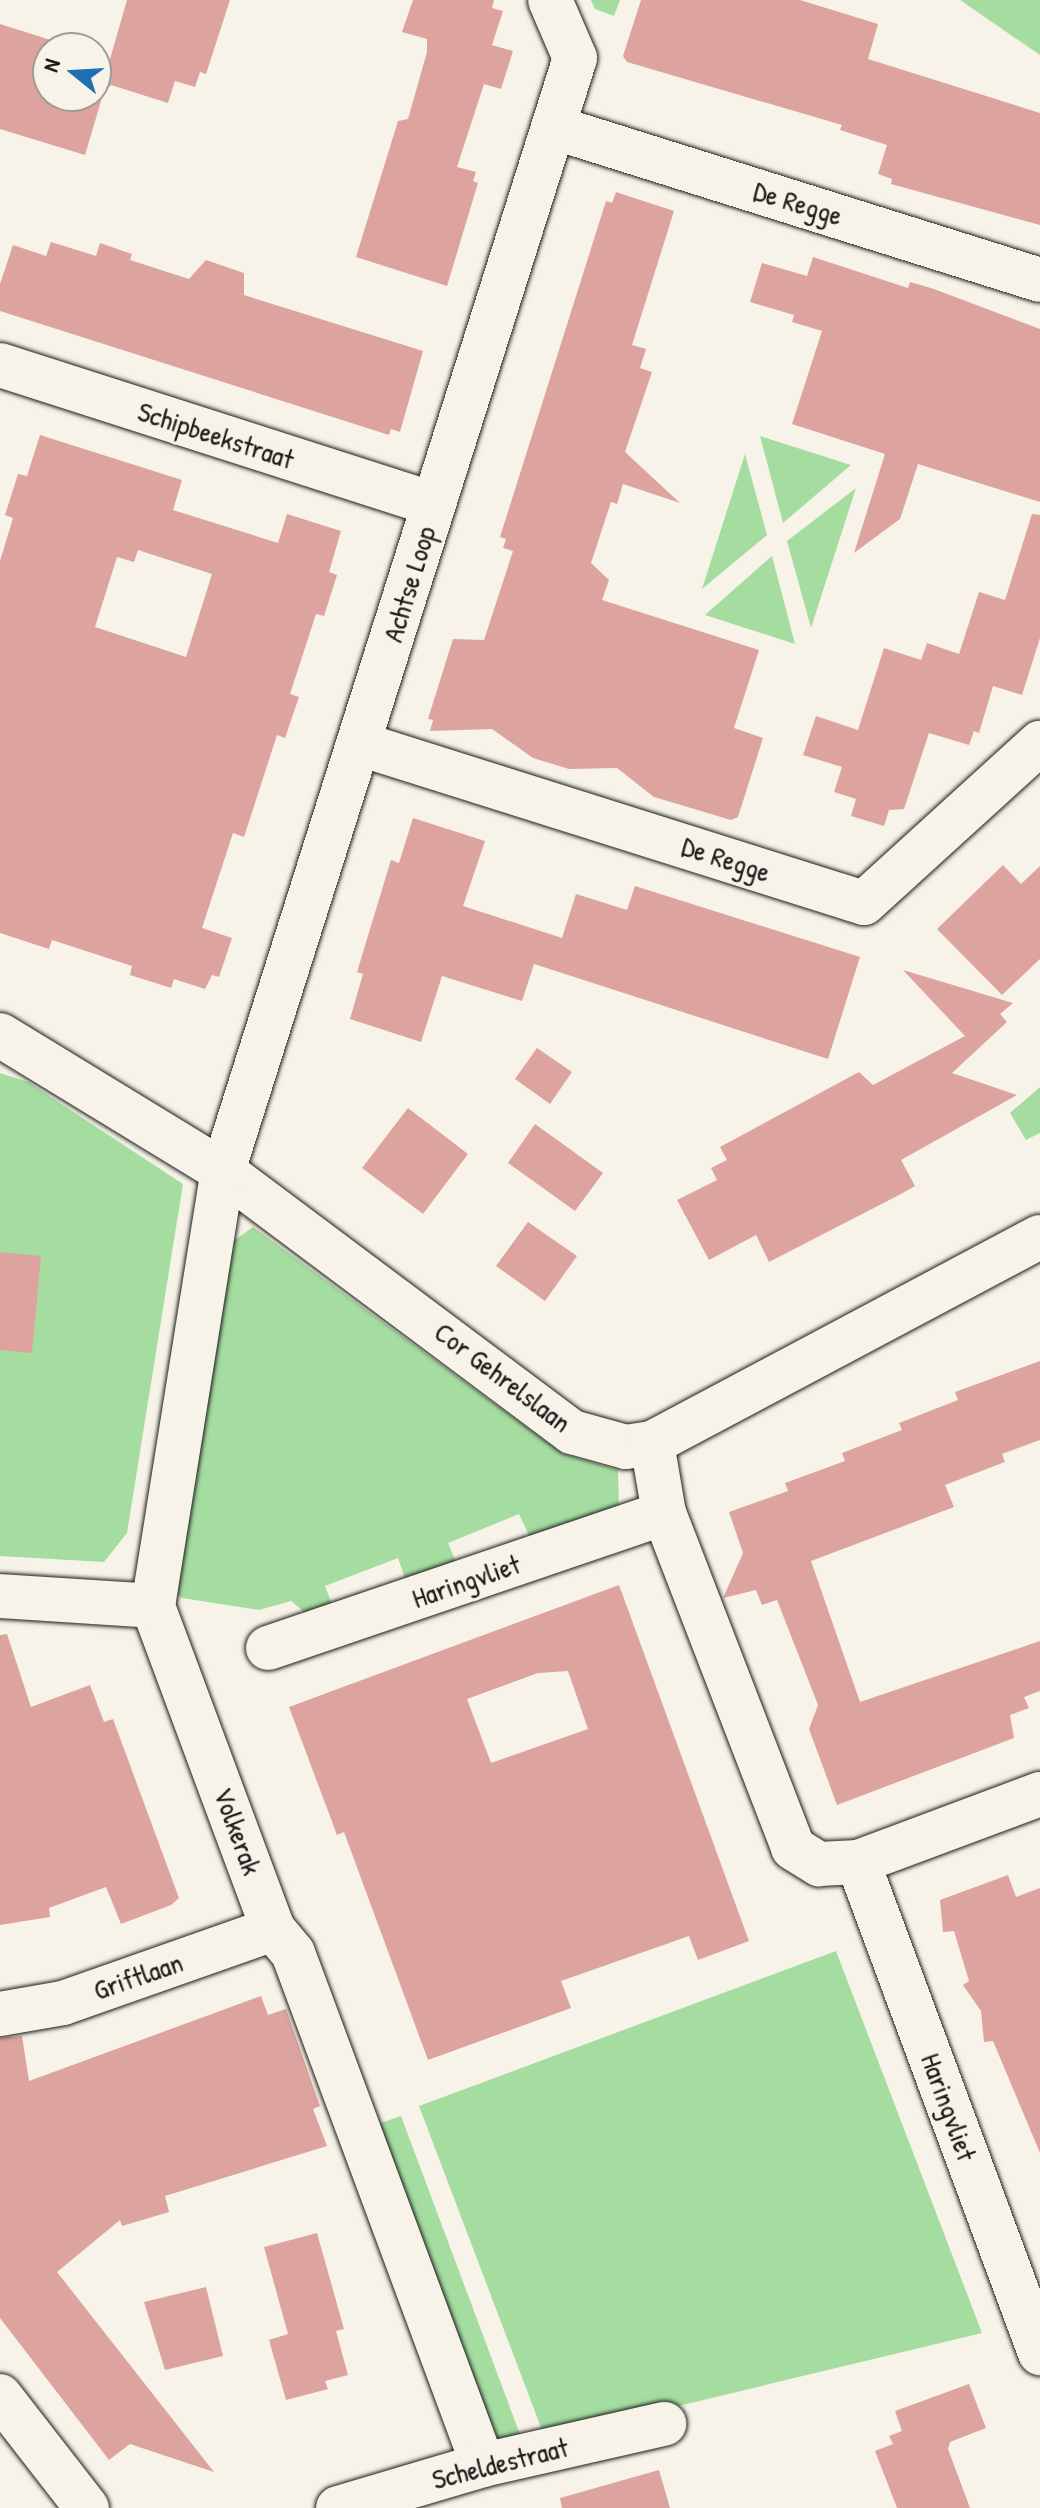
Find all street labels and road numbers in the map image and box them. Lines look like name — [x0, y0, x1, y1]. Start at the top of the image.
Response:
street label: De Regge — [750, 174, 846, 232]
street label: Schipbeekstraat — [134, 394, 298, 476]
street label: Achtse Loop — [376, 522, 442, 646]
street label: De Regge — [678, 829, 774, 889]
street label: Cor Gehrelslaan — [428, 1315, 578, 1439]
street label: Haringvliet — [408, 1547, 524, 1615]
street label: Volkerak — [207, 1783, 269, 1879]
street label: Griftlaan — [89, 1945, 187, 2007]
street label: Haringvliet — [914, 2049, 984, 2165]
street label: Scheldestraat — [429, 2430, 571, 2496]

